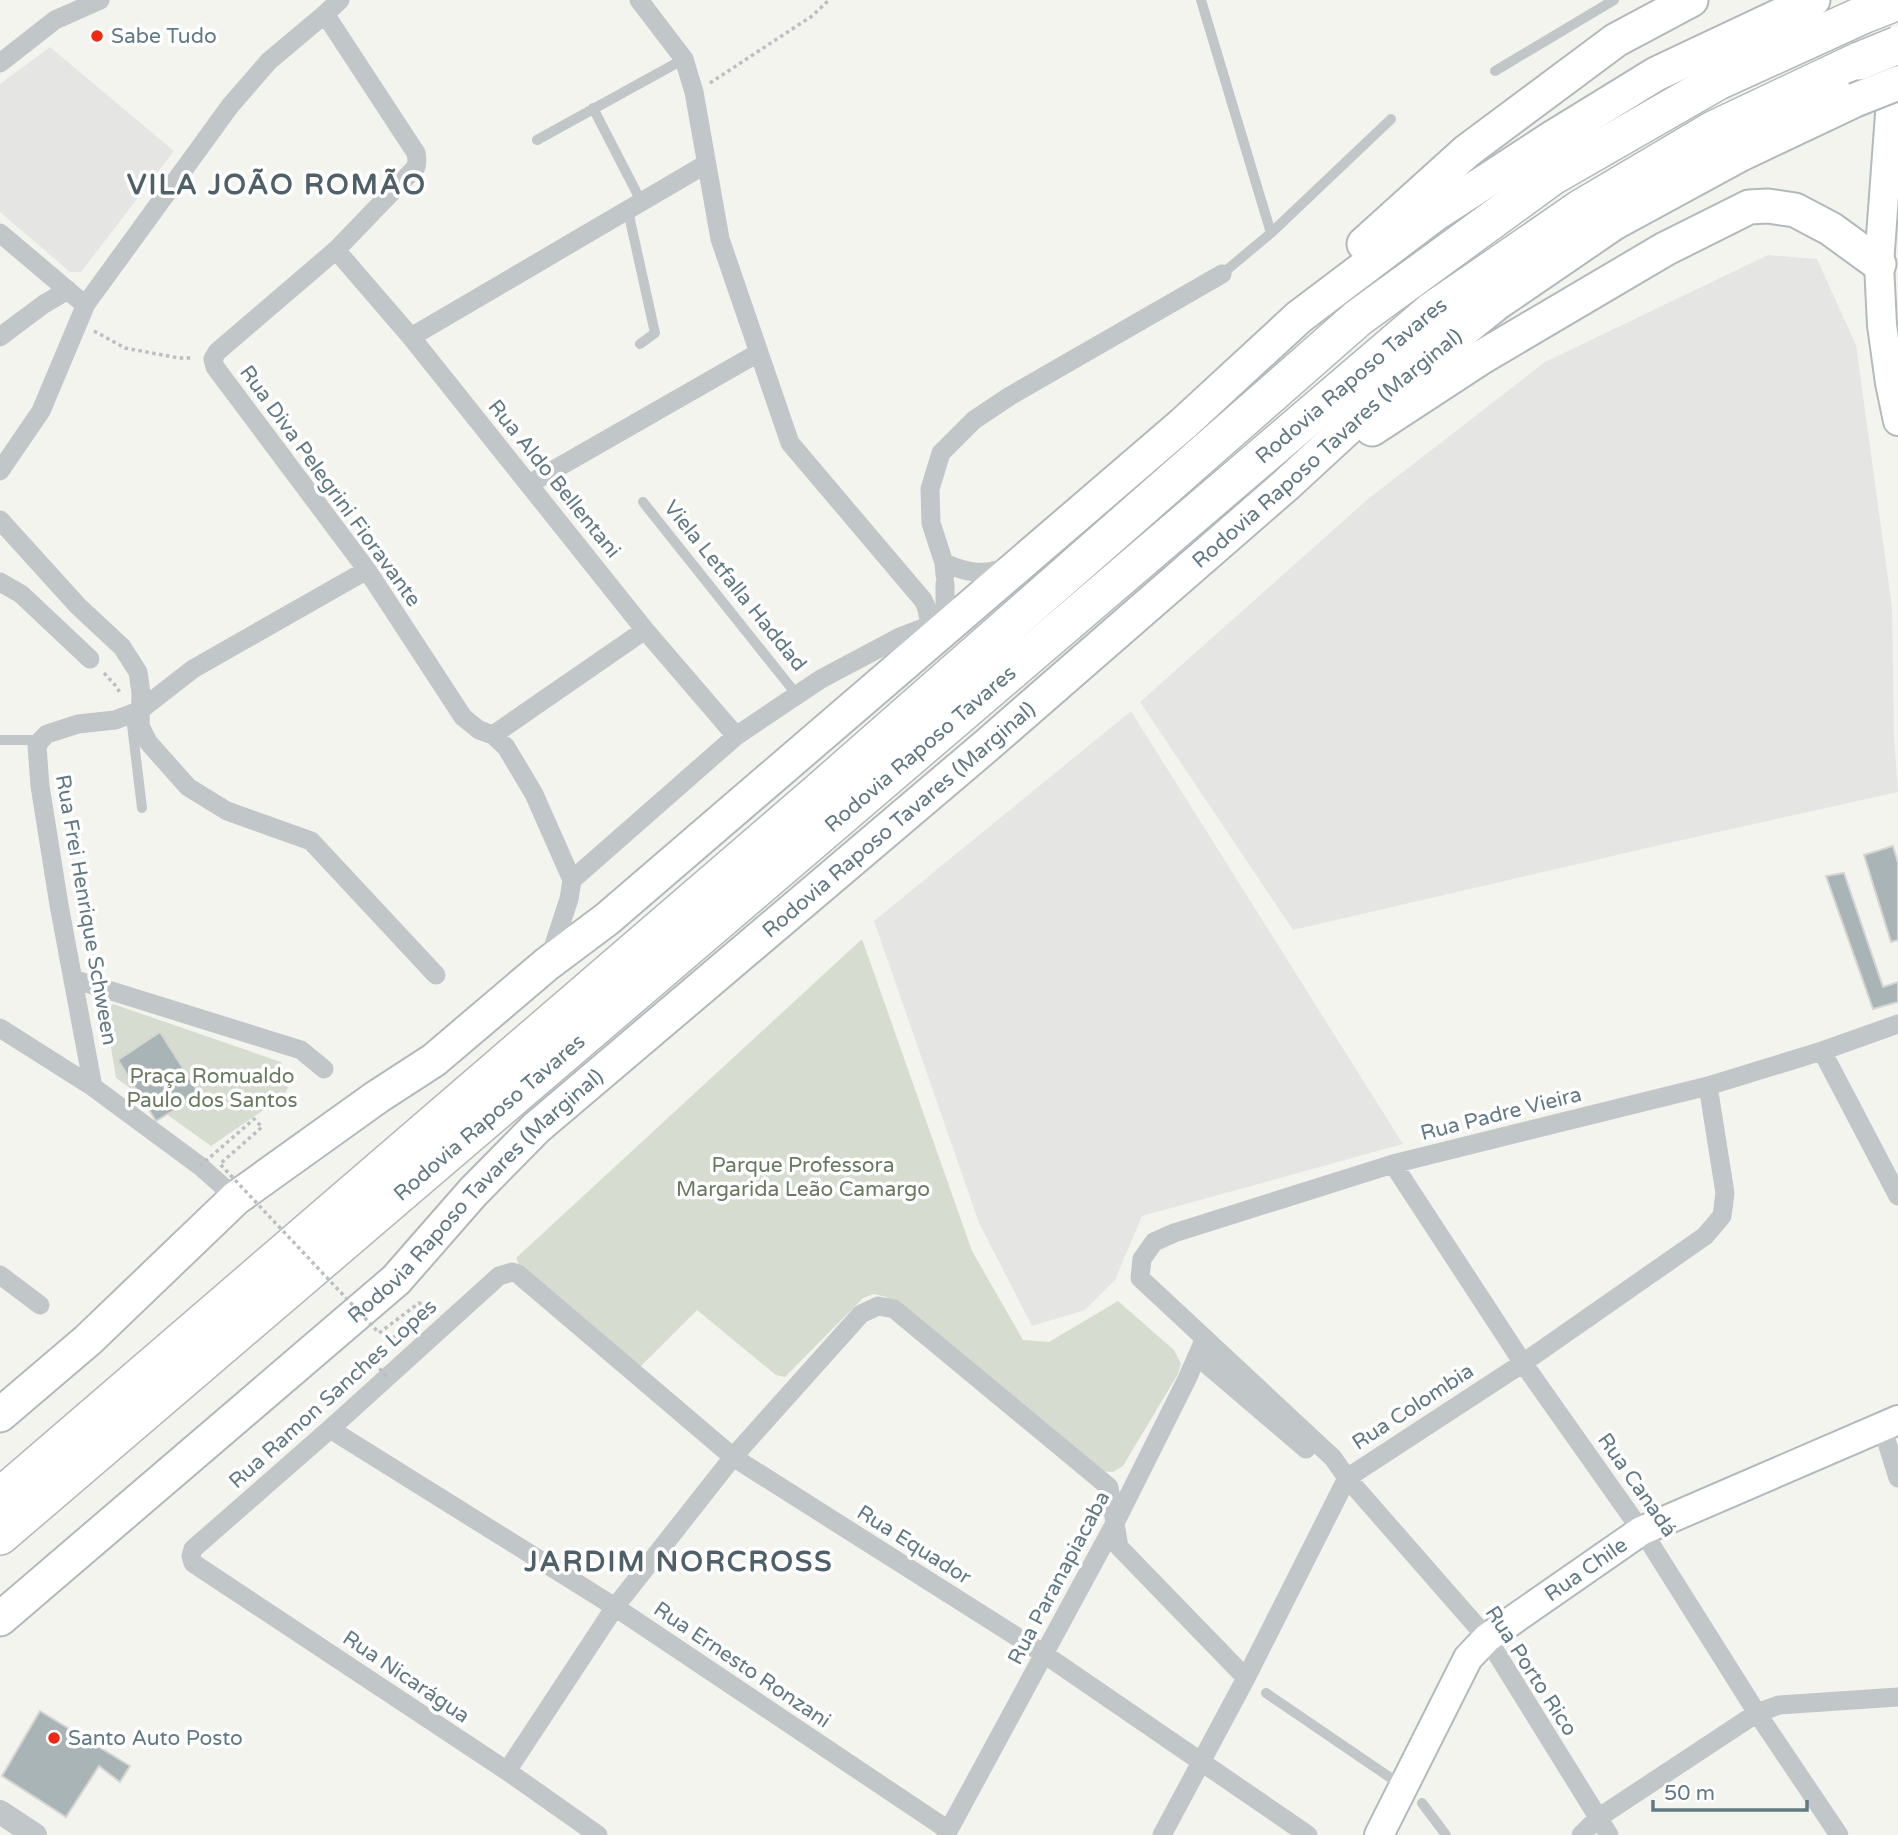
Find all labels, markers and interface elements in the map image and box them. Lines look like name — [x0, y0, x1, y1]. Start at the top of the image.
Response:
place label: Sabe Tudo — [111, 24, 217, 49]
marker: Sabe Tudo — [89, 28, 105, 44]
district label: VILA JOÃO ROMÃO — [127, 168, 427, 202]
street label: Rodovia Raposo Tavares — [1250, 292, 1452, 469]
street label: Rodovia Raposo Tavares (Marginal) — [1187, 324, 1467, 573]
street label: Rua Diva Pelegrini Fioravante — [234, 360, 426, 612]
street label: Rua Aldo Bellentani — [483, 395, 625, 563]
street label: Viela Letfalla Haddad — [658, 496, 812, 676]
street label: Rodovia Raposo Tavares — [820, 660, 1021, 838]
street label: Rodovia Raposo Tavares (Marginal) — [757, 696, 1040, 943]
street label: Rua Frei Henrique Schween — [50, 773, 122, 1047]
street label: Rodovia Raposo Tavares — [389, 1029, 590, 1206]
park label: Praça Romualdo Paulo dos Santos — [126, 1064, 298, 1113]
street label: Rodovia Raposo Tavares (Marginal) — [343, 1064, 608, 1328]
street label: Rua Padre Vieira — [1418, 1082, 1584, 1146]
park label: Parque Professora Margarida Leão Camargo — [676, 1153, 930, 1202]
street label: Rua Ramon Sanches Lopes — [224, 1294, 442, 1494]
street label: Rua Colombia — [1348, 1359, 1478, 1455]
street label: Rua Canadá — [1592, 1428, 1682, 1542]
street label: Rua Paranapiacaba — [1003, 1487, 1115, 1669]
street label: Rua Equador — [852, 1500, 976, 1590]
street label: Rua Chile — [1540, 1532, 1632, 1607]
district label: JARDIM NORCROSS — [524, 1545, 834, 1579]
street label: Rua Ernesto Ronzani — [649, 1597, 835, 1733]
street label: Rua Porto Rico — [1480, 1601, 1582, 1741]
street label: Rua Nicarágua — [338, 1625, 474, 1729]
place label: Santo Auto Posto — [68, 1726, 243, 1751]
marker: Santo Auto Posto — [46, 1730, 62, 1746]
scale bar — [1653, 1769, 1807, 1813]
text: 50 m — [1664, 1781, 1715, 1806]

